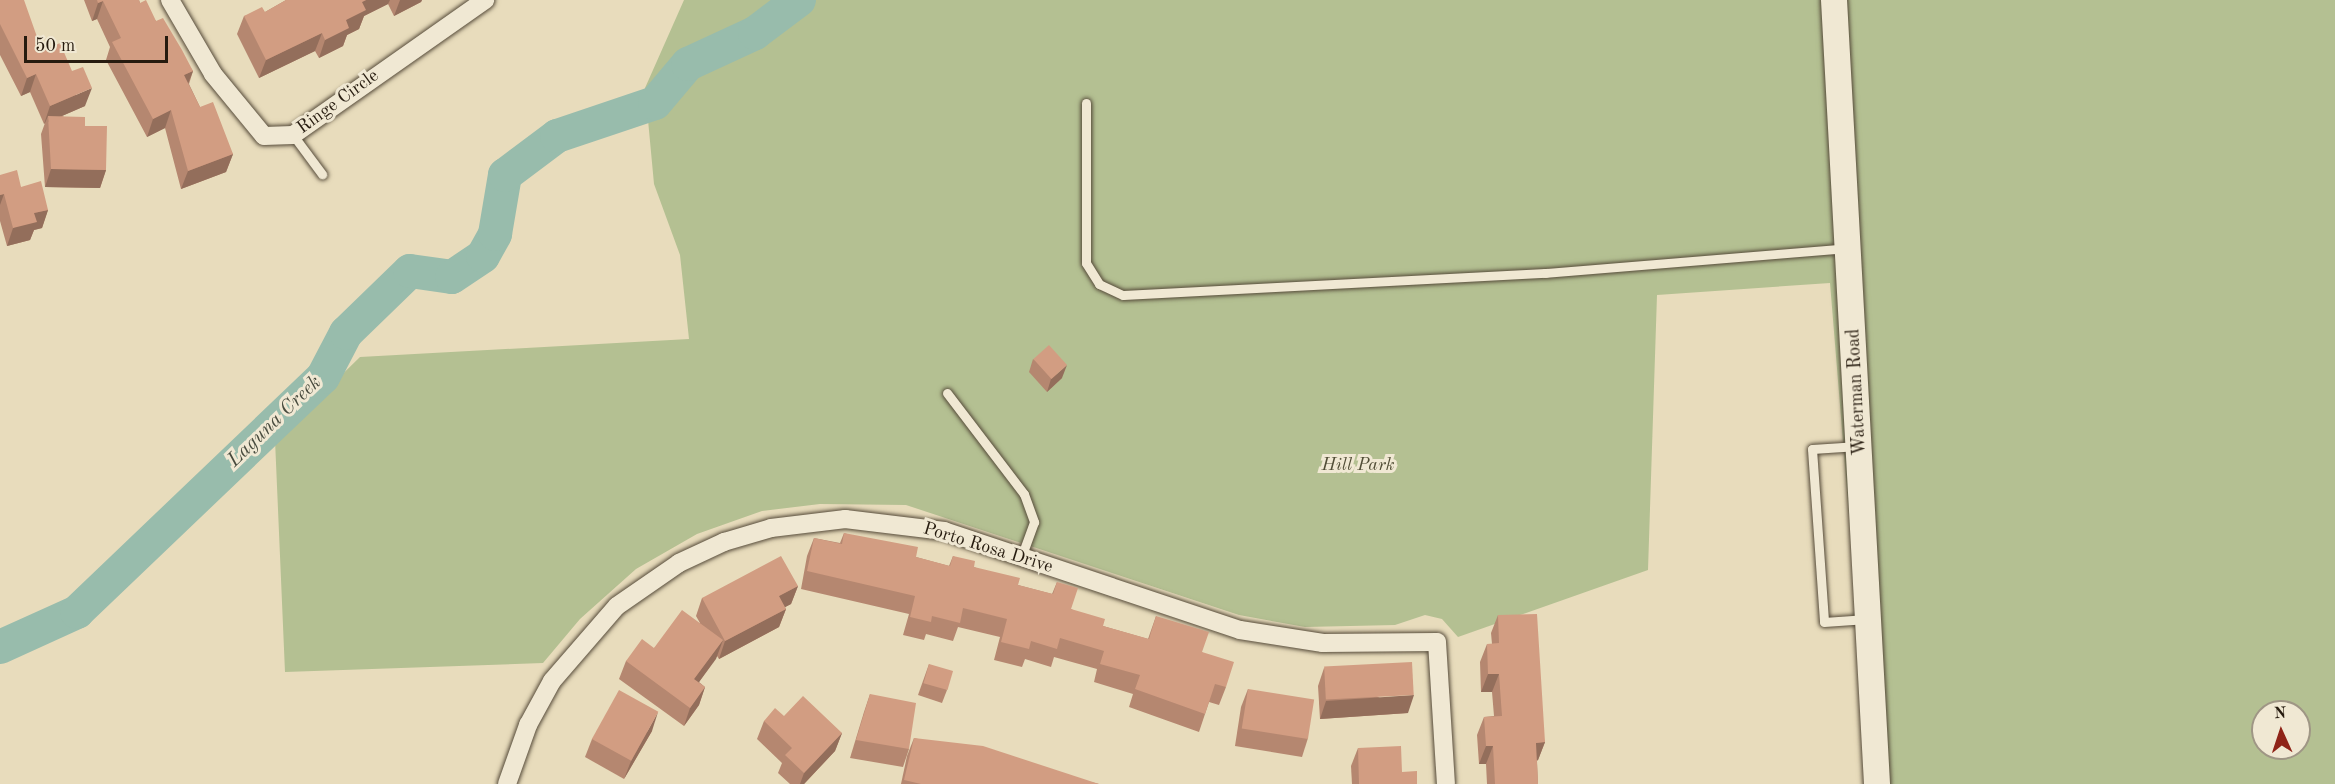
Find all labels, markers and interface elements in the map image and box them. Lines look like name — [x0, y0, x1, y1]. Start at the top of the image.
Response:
scale bar — [27, 24, 171, 62]
text: 50 m — [35, 37, 75, 55]
street label: Ringe Circle — [293, 65, 383, 139]
street label: Waterman Road — [1843, 328, 1871, 456]
water label: Laguna Creek — [223, 371, 327, 473]
park label: Hill Park — [1321, 454, 1395, 476]
street label: Porto Rosa Drive — [920, 518, 1056, 578]
north arrow — [2251, 700, 2311, 760]
text: N — [2274, 706, 2287, 722]

